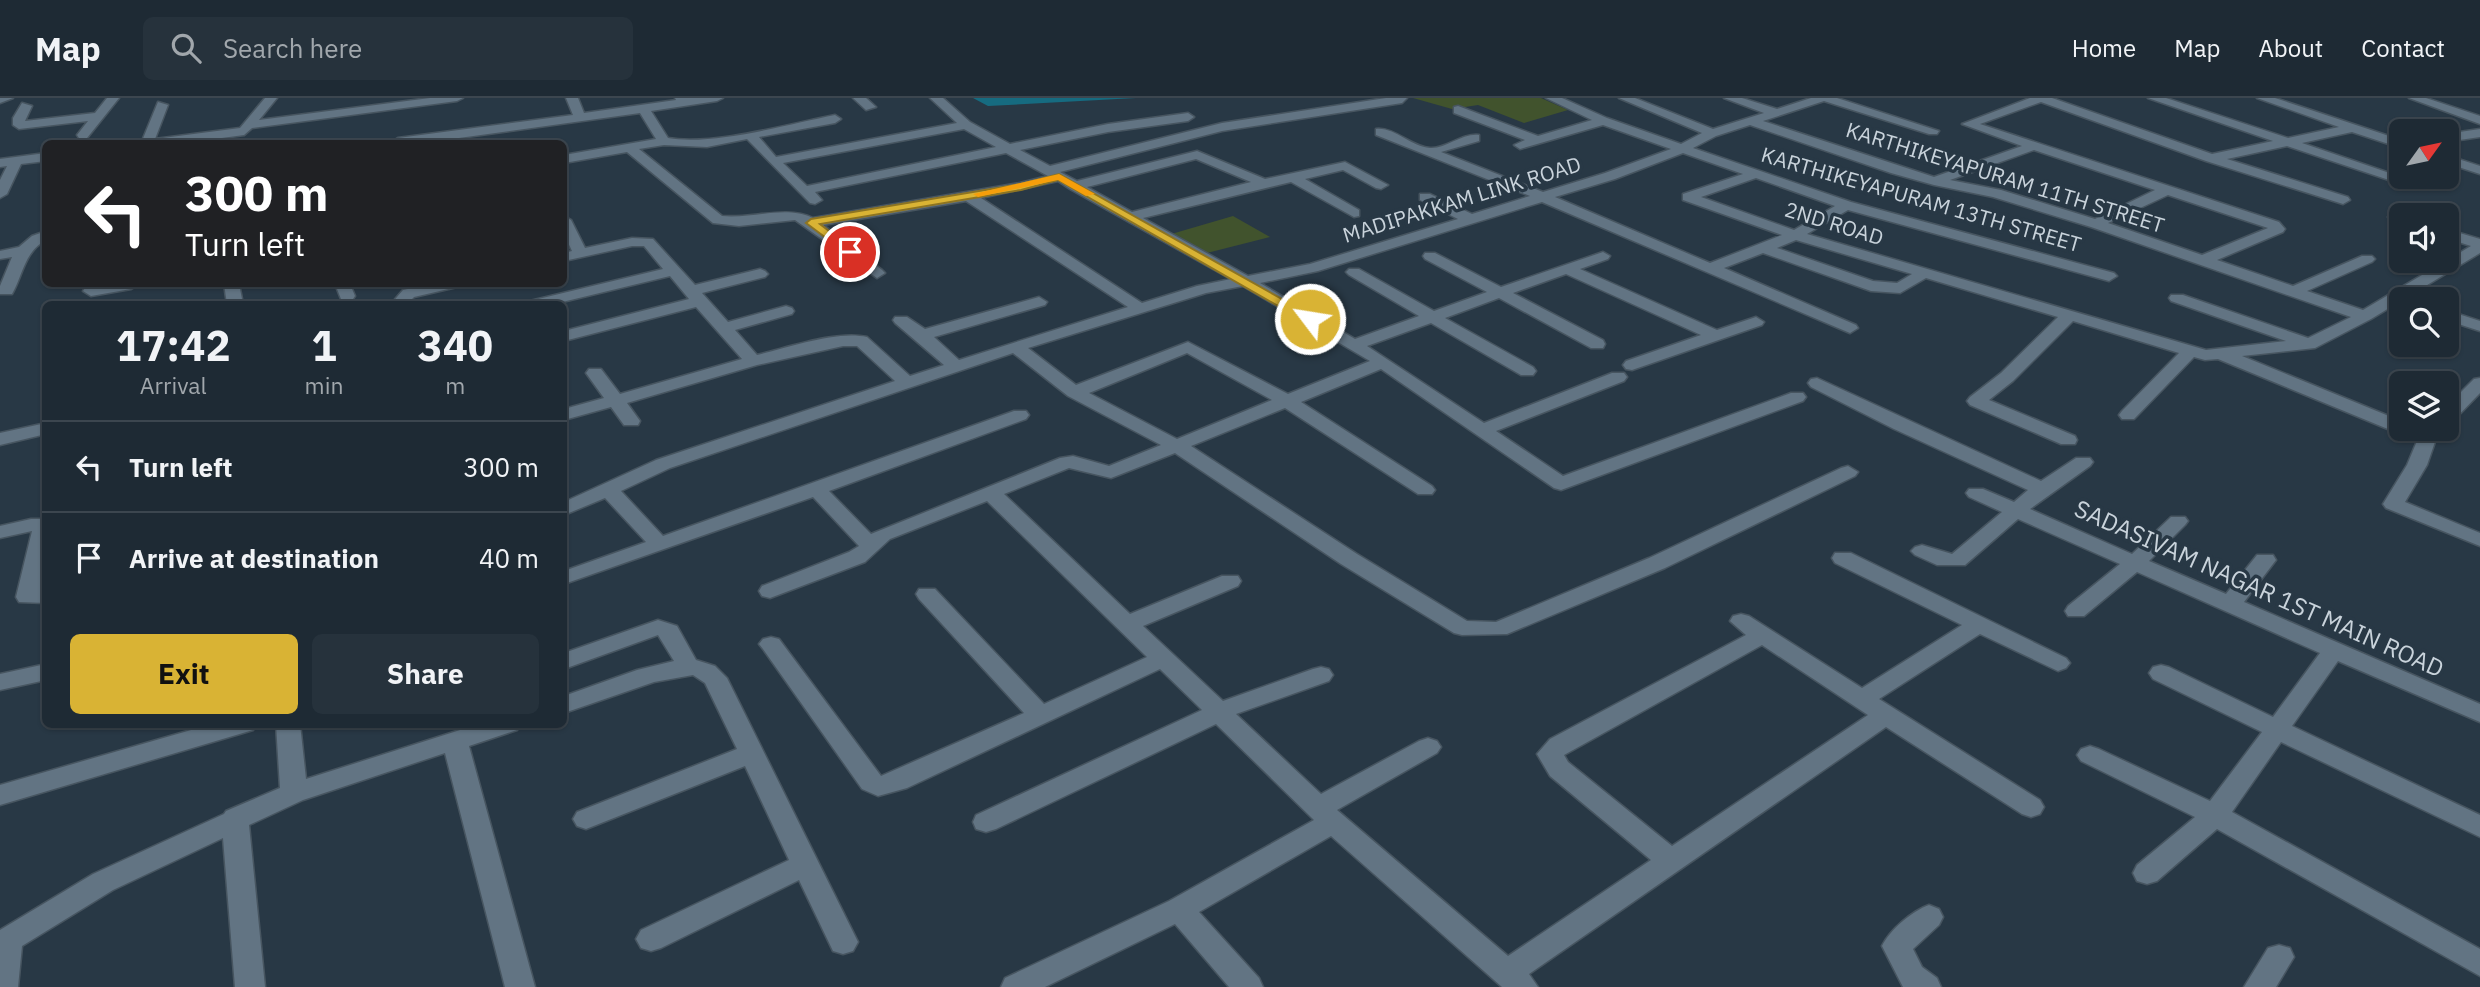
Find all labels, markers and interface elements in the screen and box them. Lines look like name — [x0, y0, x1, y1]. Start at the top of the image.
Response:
search box — [143, 17, 633, 80]
text: Map — [35, 27, 101, 70]
icon: search — [167, 29, 205, 67]
text: Search here — [223, 31, 362, 65]
text: Home — [2072, 32, 2136, 64]
text: Map — [2174, 32, 2220, 64]
text: About — [2258, 32, 2323, 64]
text: Contact — [2361, 32, 2445, 64]
street label: KARTHIKEYAPURAM 11TH STREET — [1843, 115, 2168, 239]
north arrow — [2389, 119, 2459, 189]
map controls — [2389, 119, 2459, 441]
street label: KARTHIKEYAPURAM 13TH STREET — [1758, 140, 2085, 258]
street label: MADIPAKKAM LINK ROAD — [1339, 149, 1584, 249]
text: 300 m — [185, 161, 329, 224]
icon: left — [70, 168, 161, 259]
street label: 2ND ROAD — [1782, 195, 1887, 251]
button: sound — [2389, 203, 2459, 273]
pin — [820, 222, 880, 282]
text: Turn left — [185, 223, 305, 265]
icon: arrive — [831, 233, 869, 271]
position arrow — [1273, 282, 1347, 356]
button: search — [2389, 287, 2459, 357]
text: 17:42 — [116, 318, 231, 373]
text: 1 — [311, 318, 337, 373]
text: 340 — [417, 318, 493, 373]
text: Arrival — [140, 370, 207, 400]
text: min — [305, 370, 343, 400]
text: m — [445, 370, 465, 400]
button: layers — [2389, 371, 2459, 441]
icon: left — [70, 448, 108, 486]
text: Turn left — [129, 450, 232, 484]
text: 300 m — [463, 450, 539, 484]
street label: SADASIVAM NAGAR 1ST MAIN ROAD — [2070, 492, 2449, 684]
icon: arrive — [70, 539, 108, 577]
text: Arrive at destination — [129, 541, 379, 575]
text: 40 m — [479, 541, 539, 575]
button: Exit — [70, 634, 298, 714]
button: Share — [312, 634, 539, 714]

